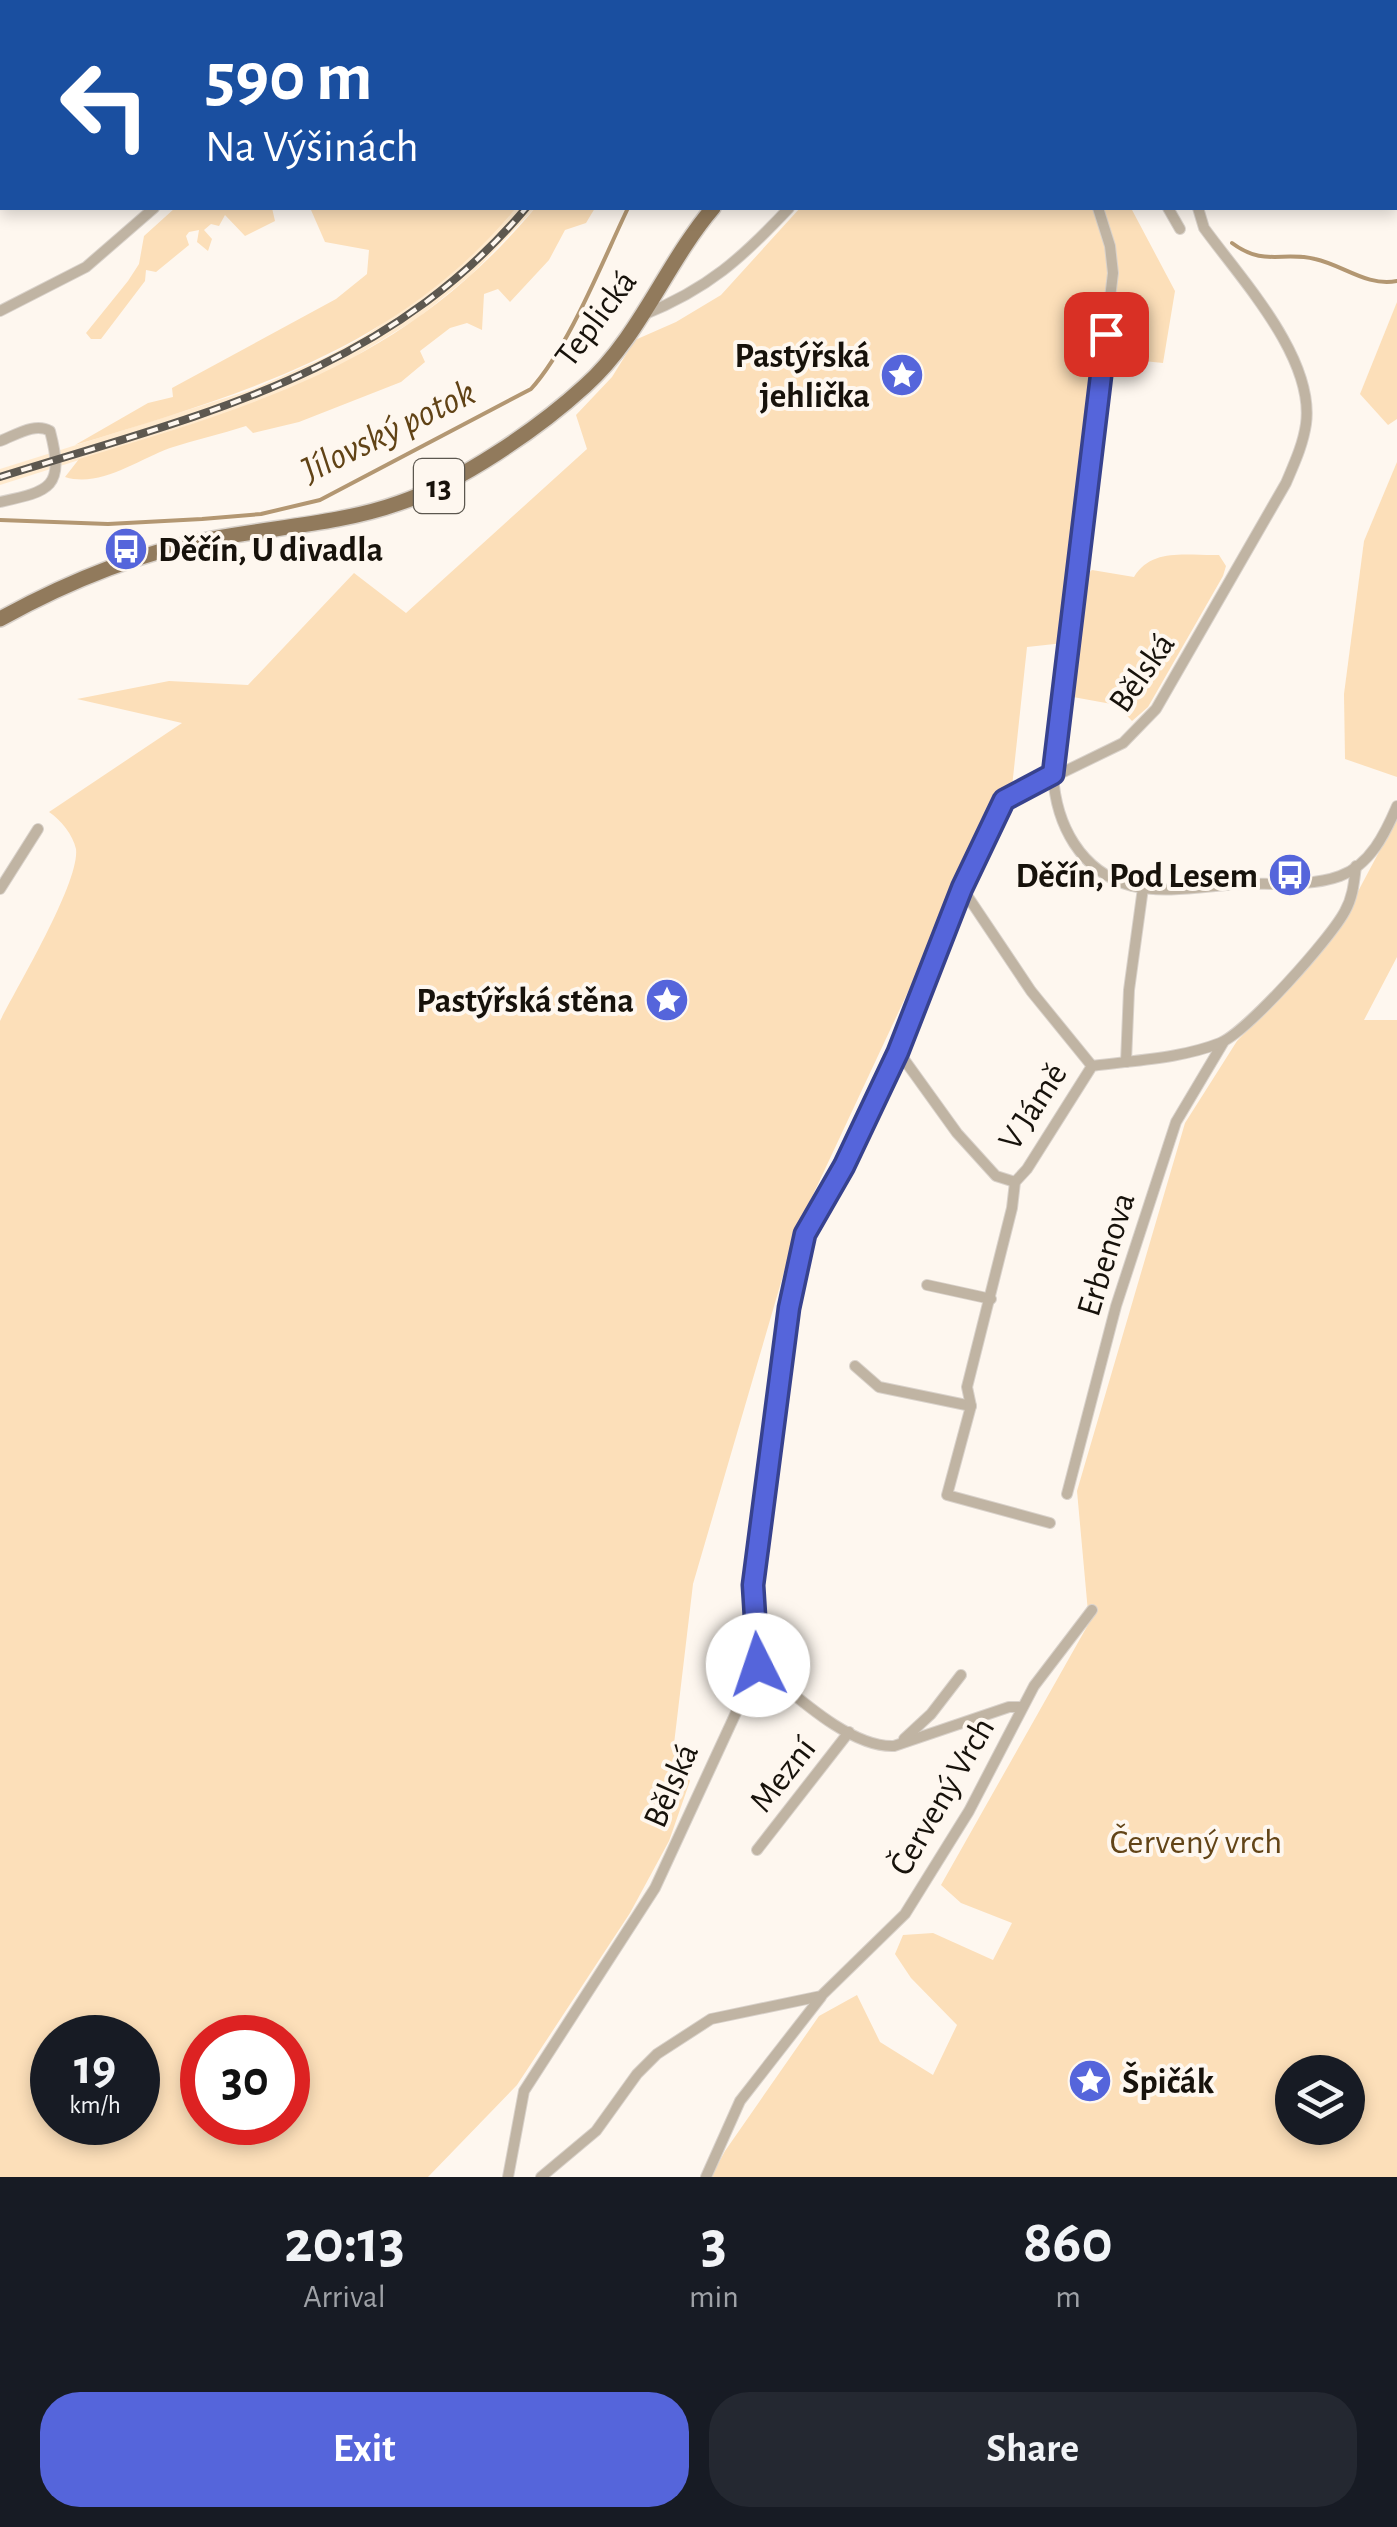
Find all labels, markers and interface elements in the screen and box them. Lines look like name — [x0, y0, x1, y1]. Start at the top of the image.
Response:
icon: left — [40, 40, 170, 170]
text: 590 m — [205, 43, 373, 113]
text: Na Výšinách — [205, 125, 419, 170]
street label: Teplická — [549, 264, 644, 374]
pin — [1064, 292, 1149, 377]
icon: arrive — [1079, 307, 1134, 362]
place label: Pastýřská jehlička — [734, 339, 870, 414]
place icon: Pastýřská jehlička — [879, 352, 925, 398]
water label: Jílovský potok — [294, 374, 482, 491]
road number: 13 — [414, 459, 464, 513]
bus stop icon: Děčín, U divadla — [103, 526, 149, 572]
place label: Děčín, U divadla — [158, 533, 383, 568]
street label: Bělská — [1103, 627, 1182, 719]
bus stop icon: Děčín, Pod Lesem — [1267, 852, 1313, 898]
place label: Děčín, Pod Lesem — [1015, 859, 1258, 894]
place icon: Pastýřská stěna — [644, 977, 690, 1023]
place label: Pastýřská stěna — [416, 984, 634, 1019]
street label: V Jámě — [993, 1057, 1074, 1156]
street label: Erbenova — [1071, 1189, 1142, 1320]
position arrow — [706, 1613, 810, 1717]
street label: Červený Vrch — [881, 1711, 1001, 1882]
street label: Mezní — [744, 1731, 823, 1819]
street label: Bělská — [638, 1738, 705, 1833]
park label: Červený vrch — [1110, 1823, 1282, 1860]
speed limit sign: 30 — [180, 2015, 310, 2145]
text: 19 — [74, 2043, 116, 2093]
map controls — [1275, 2055, 1365, 2145]
button: layers — [1275, 2055, 1365, 2145]
place icon: Špičák — [1067, 2058, 1113, 2104]
place label: Špičák — [1122, 2061, 1215, 2100]
text: km/h — [69, 2093, 121, 2118]
text: 20:13 — [284, 2213, 405, 2273]
text: 3 — [701, 2213, 727, 2273]
text: 860 — [1023, 2213, 1113, 2273]
text: Arrival — [303, 2281, 386, 2313]
text: min — [689, 2281, 739, 2313]
text: m — [1055, 2281, 1081, 2313]
button: Exit — [40, 2392, 689, 2507]
button: Share — [709, 2392, 1357, 2507]

